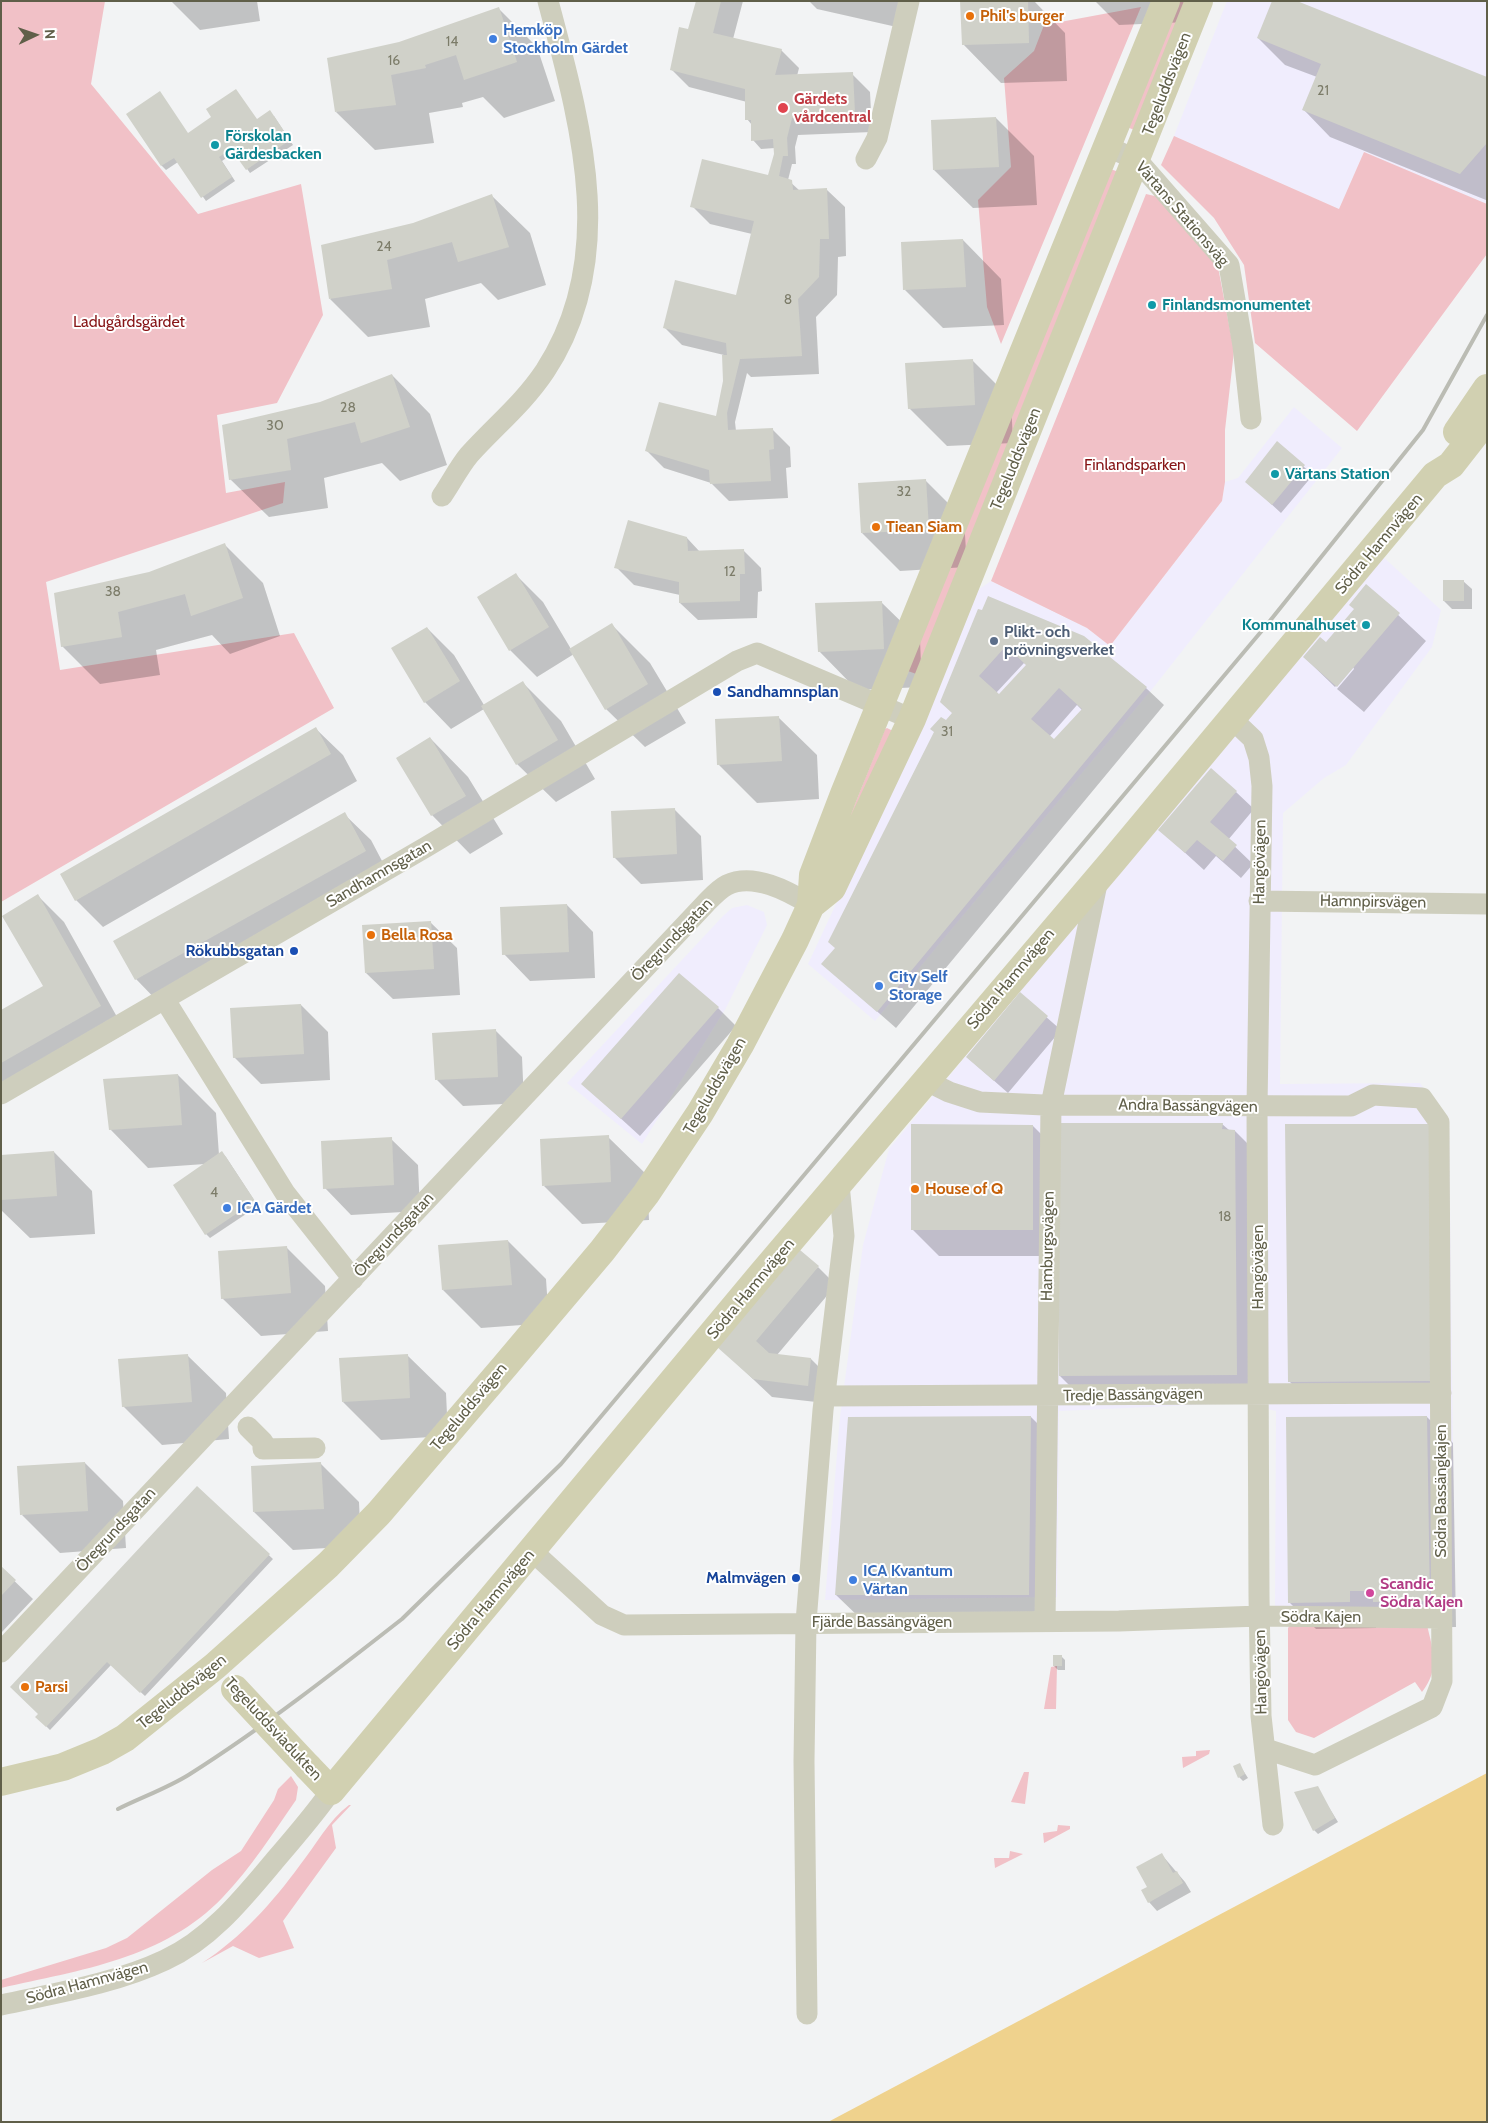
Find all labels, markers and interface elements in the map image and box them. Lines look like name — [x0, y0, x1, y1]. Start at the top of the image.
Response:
place label: Phil's burger — [980, 6, 1064, 26]
north arrow — [10, 10, 60, 60]
marker: Phil's burger — [964, 10, 976, 22]
place label: Hemköp Stockholm Gärdet — [503, 20, 628, 58]
text: N — [41, 29, 59, 40]
street label: Tegeluddsvägen — [1139, 30, 1195, 138]
marker: Hemköp Stockholm Gärdet — [487, 33, 499, 45]
house number: 14 — [446, 34, 458, 50]
house number: 16 — [388, 53, 400, 69]
house number: 21 — [1317, 83, 1329, 99]
place label: Gärdets vårdcentral — [794, 89, 871, 127]
marker: Gärdets vårdcentral — [776, 101, 790, 115]
place label: Förskolan Gärdesbacken — [225, 126, 322, 164]
marker: Förskolan Gärdesbacken — [209, 139, 221, 151]
street label: Värtans Stationsväg — [1131, 158, 1233, 270]
house number: 24 — [376, 239, 392, 255]
house number: 8 — [784, 292, 792, 308]
place label: Finlandsmonumentet — [1162, 295, 1311, 315]
marker: Finlandsmonumentet — [1146, 299, 1158, 311]
park label: Ladugårdsgärdet — [73, 312, 185, 332]
house number: 28 — [340, 400, 356, 416]
street label: Tegeluddsvägen — [987, 405, 1045, 513]
house number: 30 — [266, 418, 284, 434]
park label: Finlandsparken — [1084, 455, 1186, 475]
place label: Värtans Station — [1285, 464, 1390, 484]
marker: Värtans Station — [1269, 468, 1281, 480]
house number: 32 — [897, 484, 911, 500]
street label: Södra Hamnvägen — [1331, 490, 1427, 598]
place label: Tiean Siam — [886, 517, 962, 537]
marker: Tiean Siam — [870, 521, 882, 533]
house number: 12 — [724, 564, 736, 580]
house number: 38 — [105, 584, 121, 600]
place label: Kommunalhuset — [1242, 615, 1356, 635]
marker: Kommunalhuset — [1360, 619, 1372, 631]
place label: Plikt- och prövningsverket — [1004, 622, 1114, 660]
marker: Plikt- och prövningsverket — [988, 635, 1000, 647]
place label: Sandhamnsplan — [727, 682, 839, 702]
marker: Sandhamnsplan — [711, 686, 723, 698]
house number: 31 — [941, 724, 953, 740]
street label: Hangövägen — [1250, 819, 1270, 905]
street label: Sandhamnsgatan — [323, 836, 435, 912]
street label: Hamnpirsvägen — [1320, 891, 1426, 913]
street label: Öregrundsgatan — [627, 894, 717, 986]
place label: Bella Rosa — [381, 925, 453, 945]
street label: Södra Hamnvägen — [963, 925, 1059, 1033]
marker: Bella Rosa — [365, 929, 377, 941]
place label: Rökubbsgatan — [185, 941, 284, 961]
marker: Rökubbsgatan — [288, 945, 300, 957]
place label: City Self Storage — [889, 967, 948, 1005]
marker: City Self Storage — [873, 980, 885, 992]
street label: Tegeluddsvägen — [680, 1034, 750, 1138]
street label: Andra Bassängvägen — [1118, 1095, 1258, 1117]
place label: House of Q — [925, 1179, 1003, 1199]
marker: House of Q — [909, 1183, 921, 1195]
house number: 4 — [210, 1185, 218, 1201]
street label: Öregrundsgatan — [350, 1189, 438, 1281]
street label: Hamburgsvägen — [1037, 1191, 1059, 1301]
place label: ICA Gärdet — [237, 1198, 311, 1218]
marker: ICA Gärdet — [221, 1202, 233, 1214]
house number: 18 — [1218, 1209, 1232, 1225]
street label: Hangövägen — [1248, 1225, 1268, 1309]
street label: Södra Hamnvägen — [703, 1235, 799, 1343]
street label: Tegeluddsvägen — [427, 1359, 511, 1455]
street label: Tredje Bassängvägen — [1063, 1384, 1203, 1406]
street label: Södra Bassängkajen — [1431, 1424, 1451, 1558]
street label: Öregrundsgatan — [72, 1484, 160, 1576]
street label: Södra Hamnvägen — [443, 1546, 539, 1654]
place label: ICA Kvantum Värtan — [863, 1561, 953, 1599]
place label: Malmvägen — [706, 1568, 786, 1588]
marker: Malmvägen — [790, 1572, 802, 1584]
marker: ICA Kvantum Värtan — [847, 1574, 859, 1586]
place label: Scandic Södra Kajen — [1380, 1574, 1463, 1612]
marker: Scandic Södra Kajen — [1364, 1587, 1376, 1599]
street label: Södra Kajen — [1281, 1607, 1361, 1627]
street label: Fjärde Bassängvägen — [812, 1612, 952, 1632]
street label: Hangövägen — [1251, 1629, 1271, 1715]
street label: Tegeluddsvägen — [134, 1650, 230, 1734]
street label: Tegeluddsviadukten — [220, 1673, 326, 1785]
place label: Parsi — [35, 1677, 68, 1697]
marker: Parsi — [19, 1681, 31, 1693]
street label: Södra Hamnvägen — [24, 1958, 150, 2008]

